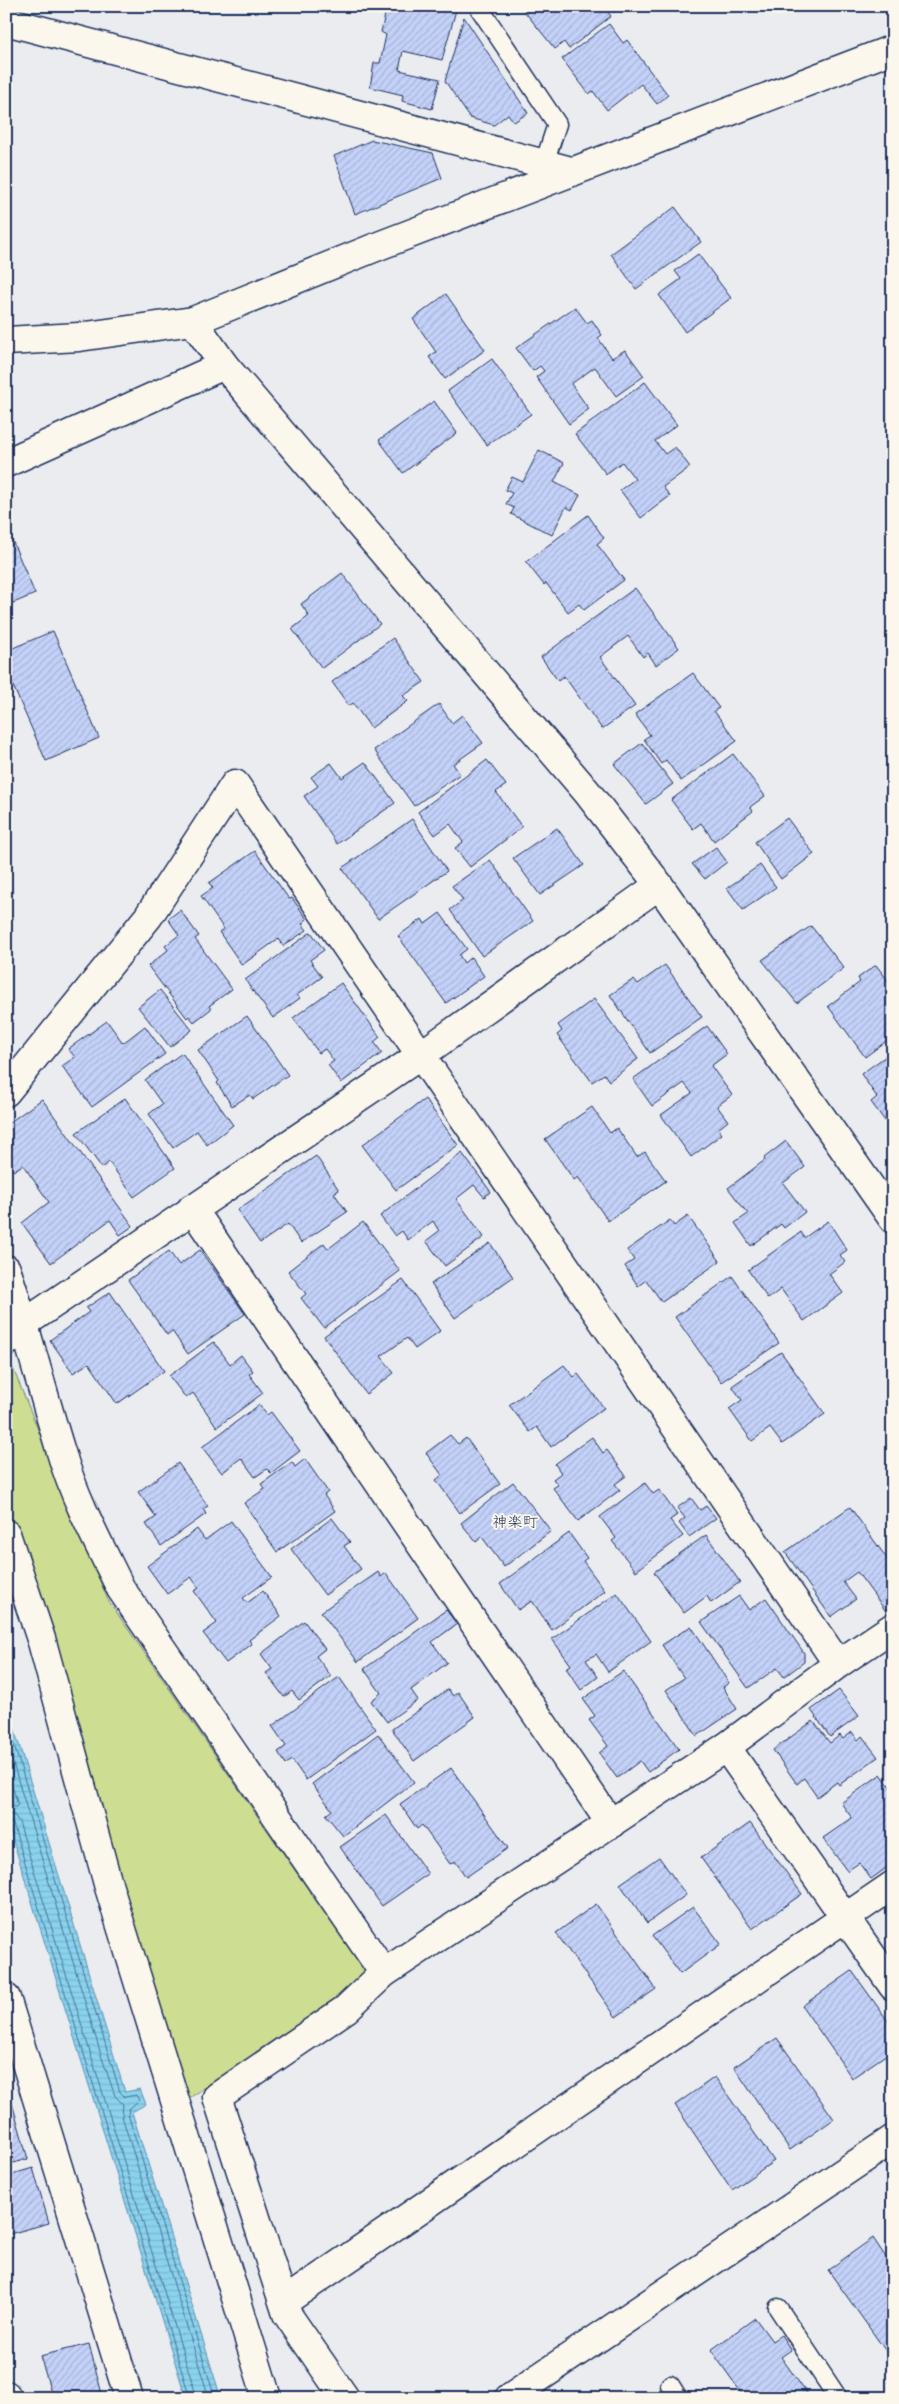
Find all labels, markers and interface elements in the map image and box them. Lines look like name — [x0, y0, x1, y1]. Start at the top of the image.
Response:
district label: 神楽町 — [492, 1512, 538, 1531]

